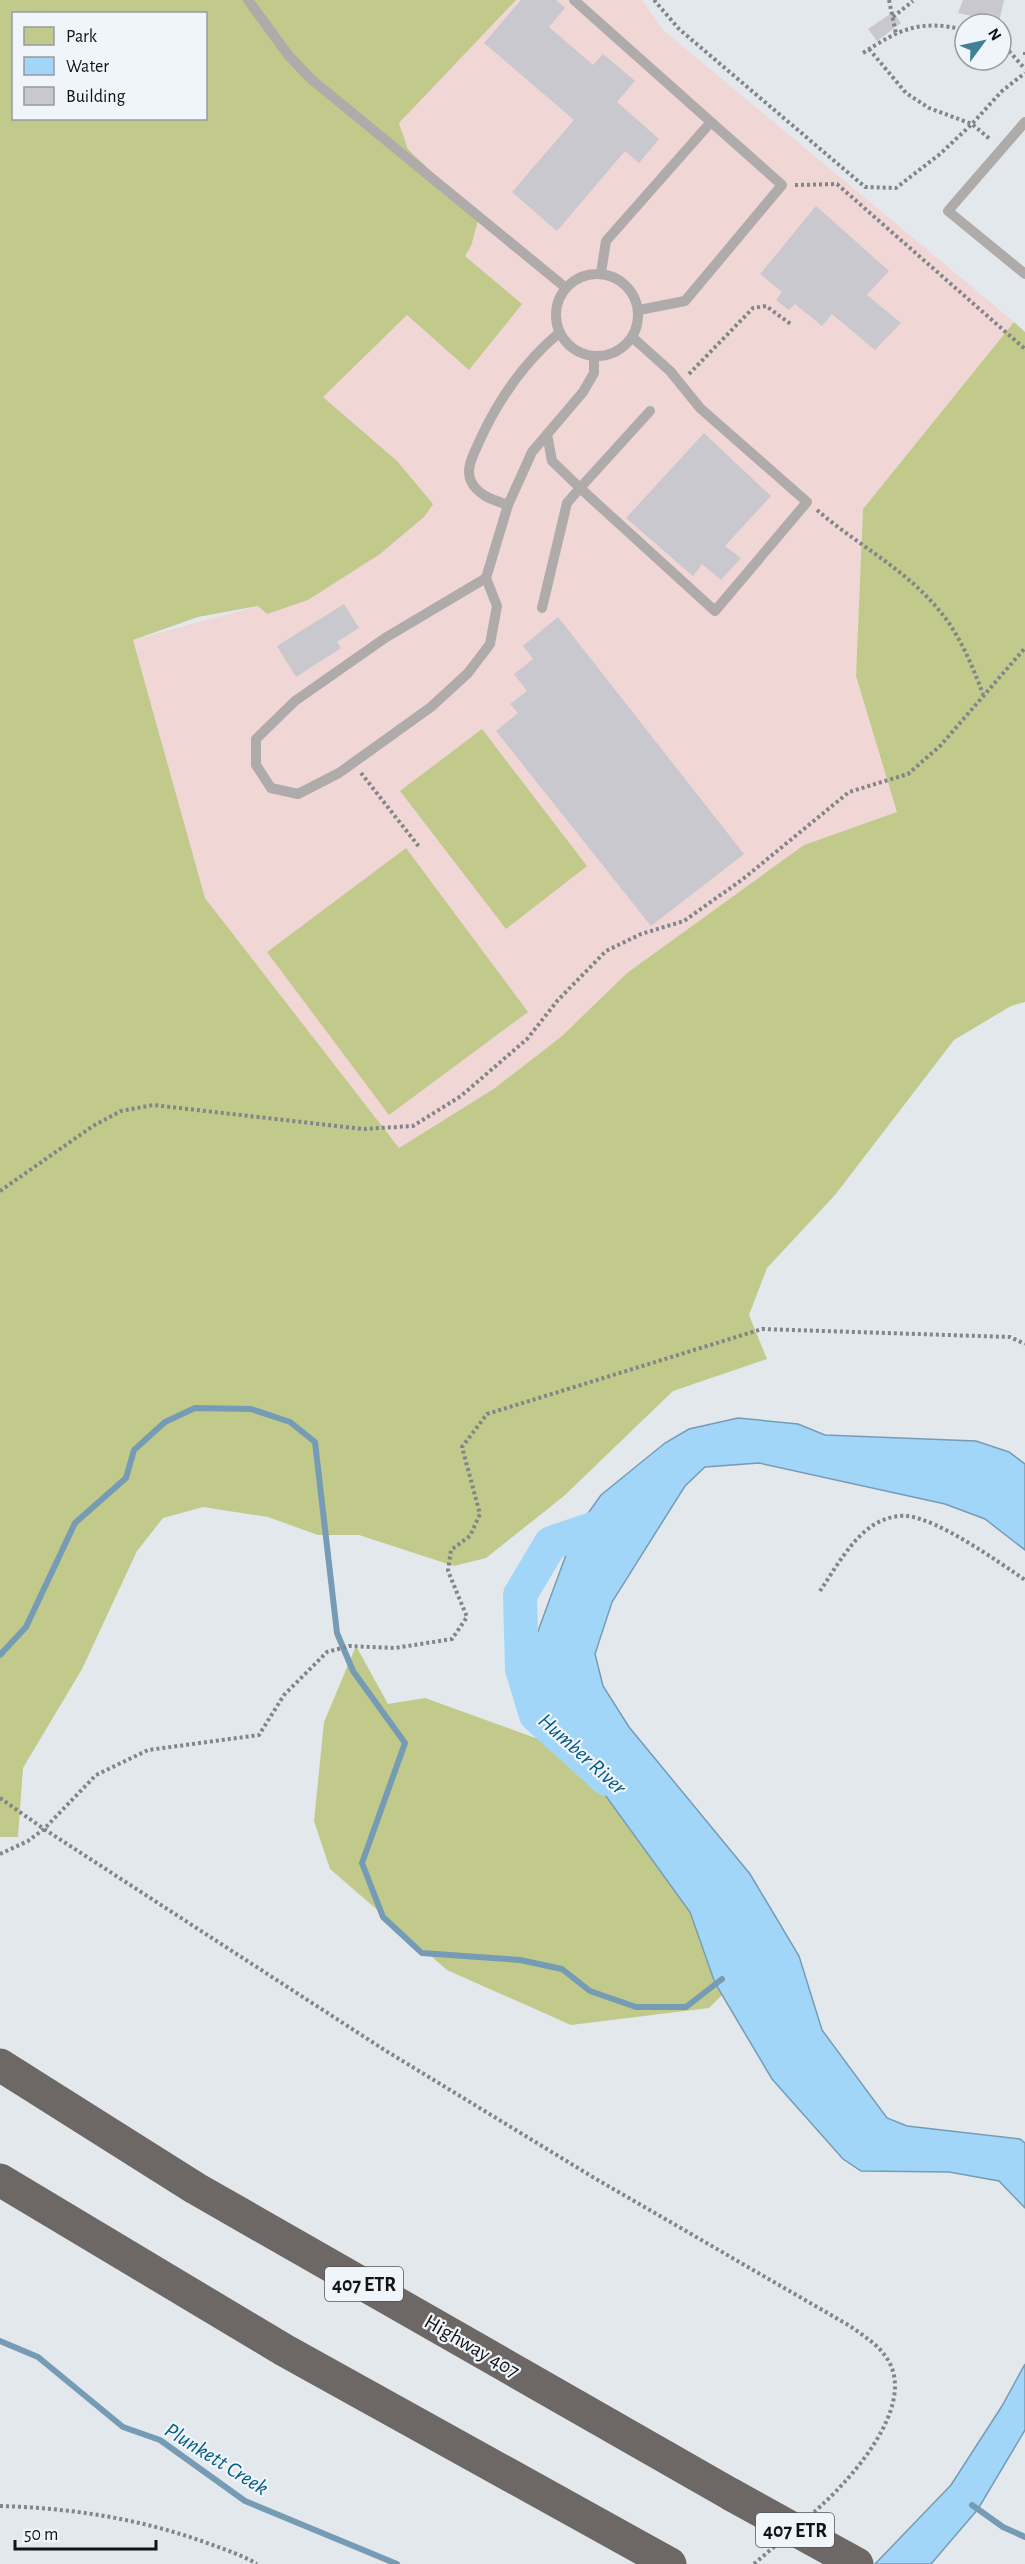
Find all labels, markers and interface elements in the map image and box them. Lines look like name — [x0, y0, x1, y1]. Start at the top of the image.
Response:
legend — [12, 12, 207, 120]
north arrow — [953, 12, 1013, 72]
text: N — [985, 25, 1004, 43]
text: Park — [66, 28, 98, 46]
text: Water — [66, 58, 109, 76]
text: Building — [66, 88, 126, 106]
water label: Humber River — [534, 1709, 631, 1799]
road number: 407 ETR — [325, 2267, 403, 2301]
street label: Highway 407 — [421, 2311, 523, 2382]
water label: Plunkett Creek — [161, 2418, 272, 2499]
scale bar — [15, 2513, 156, 2551]
road number: 407 ETR — [756, 2513, 834, 2547]
text: 50 m — [24, 2526, 58, 2544]

